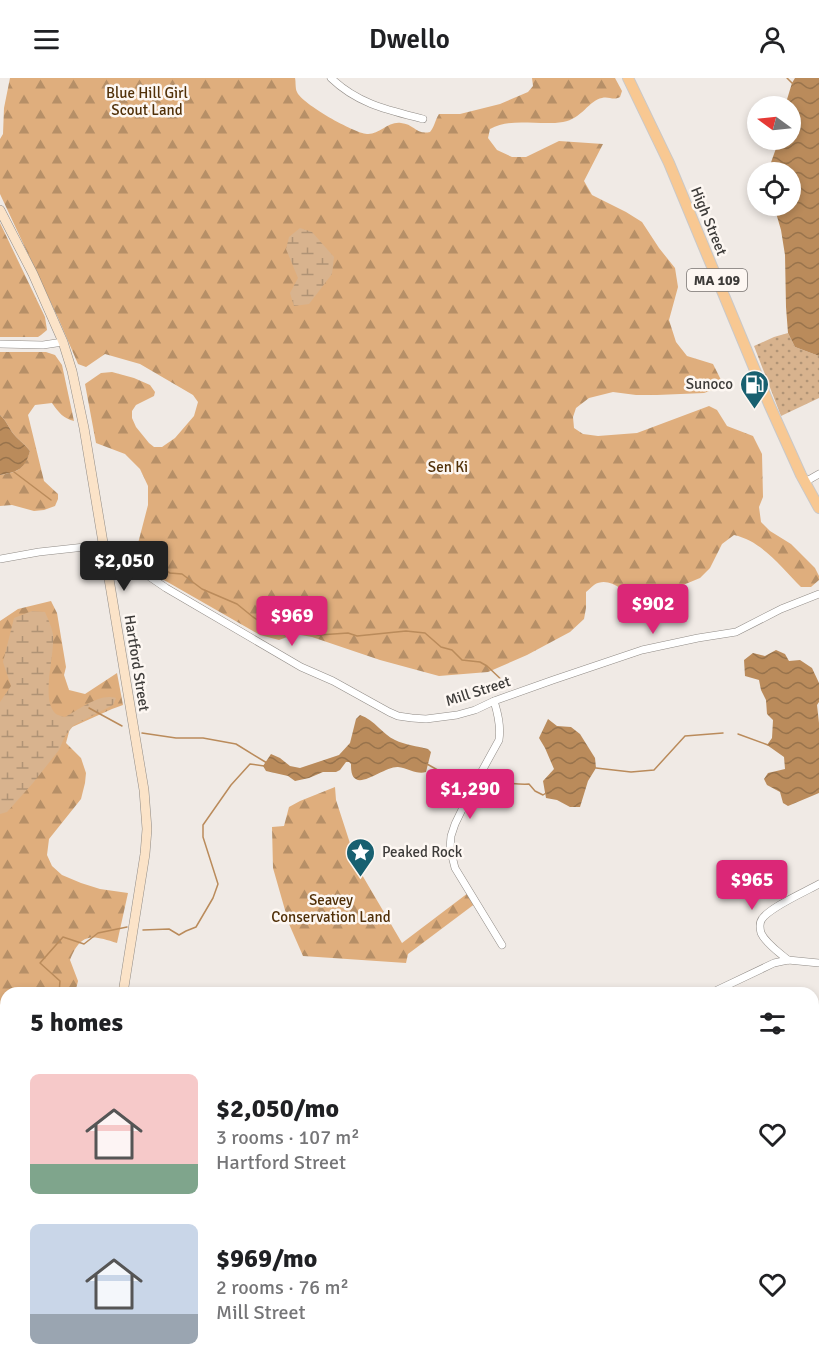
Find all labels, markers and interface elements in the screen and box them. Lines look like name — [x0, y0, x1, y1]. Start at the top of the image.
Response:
icon: menu — [30, 23, 63, 56]
text: Dwello — [369, 23, 450, 56]
icon: person — [756, 23, 789, 56]
park label: Blue Hill Girl Scout Land — [106, 84, 188, 119]
north arrow — [747, 96, 801, 150]
map controls — [747, 96, 801, 216]
button: locate — [747, 162, 801, 216]
street label: High Street — [687, 184, 731, 258]
road number: MA 109 — [687, 269, 747, 291]
fuel station icon: Sunoco — [738, 368, 770, 410]
place label: Sunoco — [686, 375, 733, 393]
park label: Sen Ki — [428, 458, 468, 476]
pin: $2,050 — [75, 541, 173, 592]
text: $2,050 — [94, 548, 154, 573]
pin: $902 — [617, 584, 689, 635]
text: $902 — [631, 591, 675, 616]
pin: $969 — [256, 596, 328, 647]
text: $969 — [270, 603, 314, 628]
street label: Hartford Street — [120, 613, 154, 713]
street label: Mill Street — [443, 672, 513, 710]
pin: $1,290 — [421, 769, 519, 820]
text: $1,290 — [440, 776, 500, 801]
place icon: Peaked Rock — [345, 836, 377, 878]
place label: Peaked Rock — [382, 843, 463, 861]
pin: $965 — [716, 860, 788, 911]
text: $965 — [730, 867, 774, 892]
park label: Seavey Conservation Land — [271, 891, 391, 926]
text: 5 homes — [30, 1007, 123, 1039]
icon: filters — [756, 1007, 789, 1040]
text: $2,050/mo — [216, 1093, 339, 1125]
icon: home — [78, 1098, 150, 1170]
icon: heart — [756, 1118, 789, 1151]
text: 3 rooms · 107 m² — [216, 1125, 360, 1150]
text: Hartford Street — [216, 1150, 346, 1175]
text: $969/mo — [216, 1243, 317, 1275]
icon: home — [78, 1248, 150, 1320]
icon: heart — [756, 1268, 789, 1301]
text: 2 rooms · 76 m² — [216, 1275, 349, 1300]
text: Mill Street — [216, 1300, 306, 1325]

